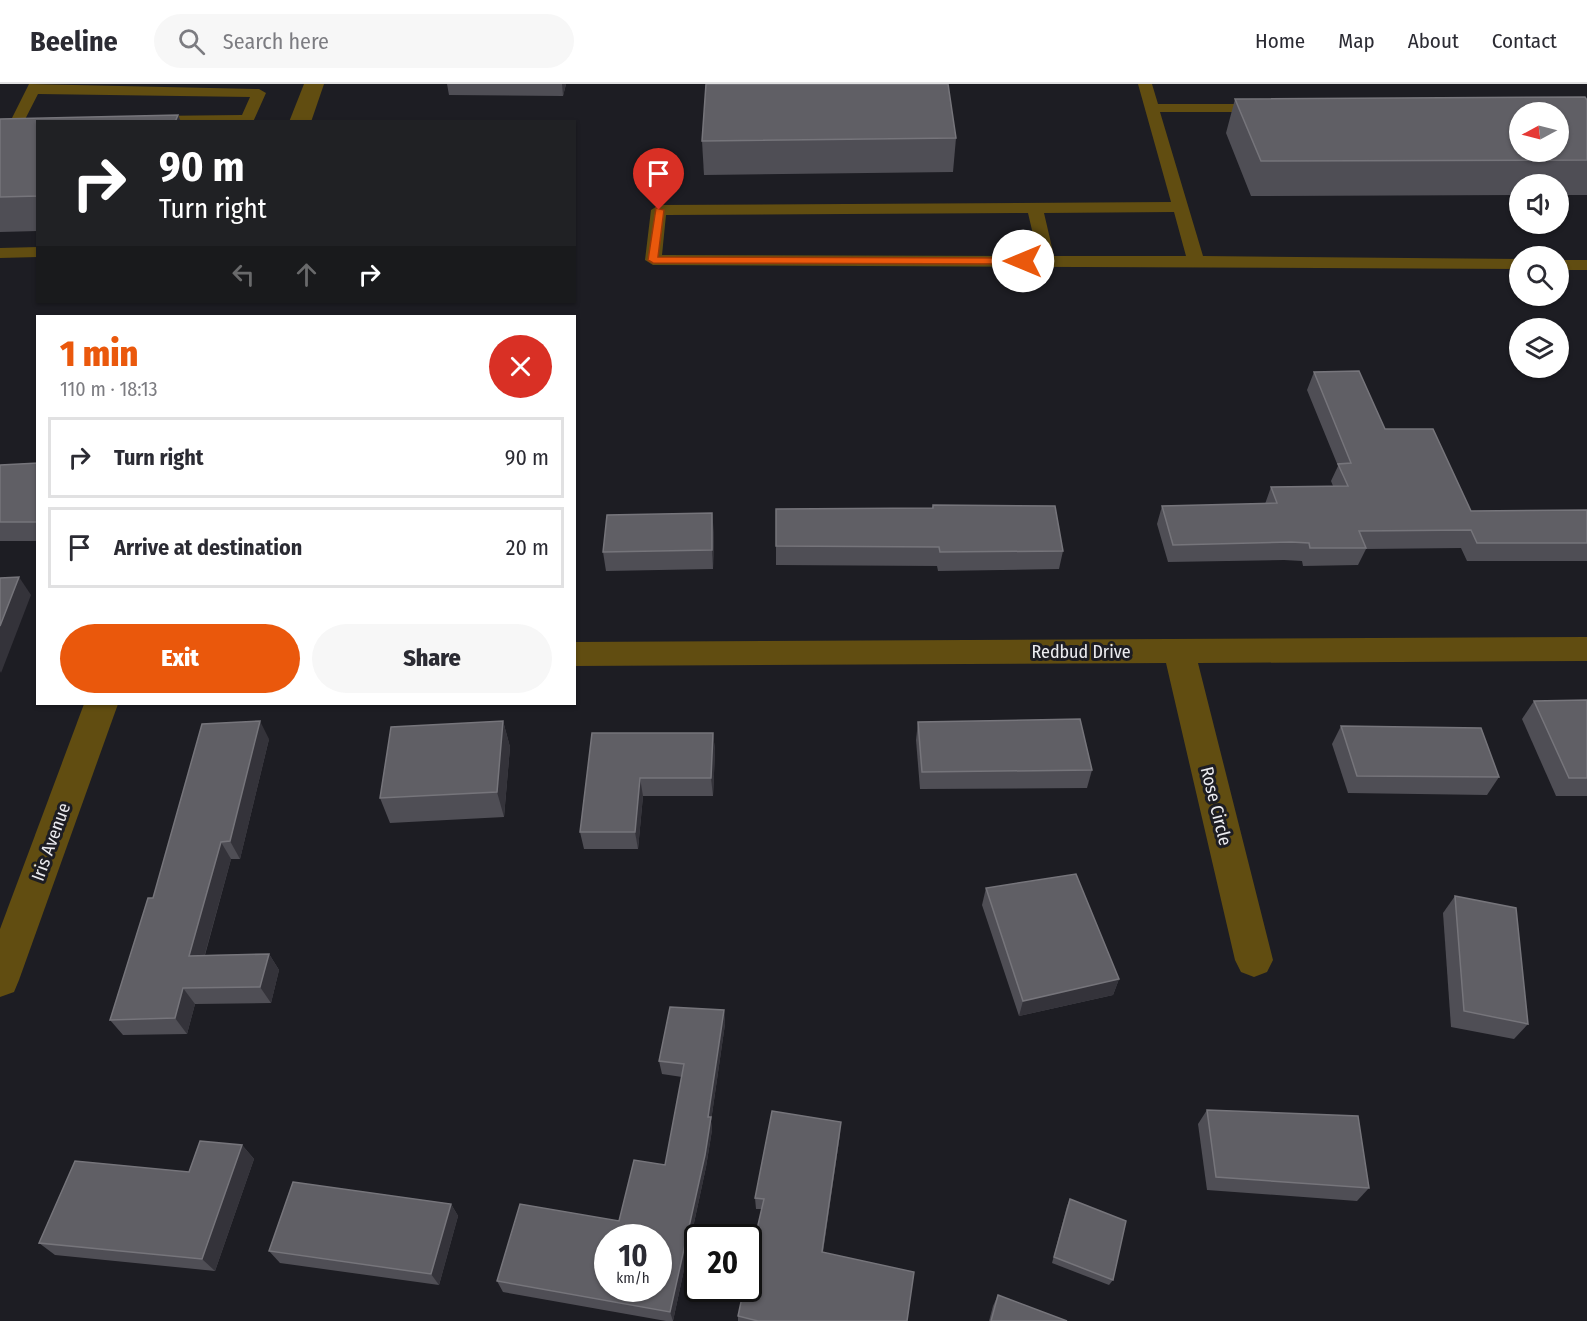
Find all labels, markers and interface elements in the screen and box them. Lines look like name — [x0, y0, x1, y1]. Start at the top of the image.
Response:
search box — [154, 14, 574, 68]
text: Beeline — [30, 25, 118, 58]
icon: search — [175, 25, 208, 58]
text: Search here — [223, 28, 329, 55]
text: Home — [1255, 28, 1305, 54]
text: Map — [1338, 28, 1375, 54]
text: About — [1408, 28, 1459, 54]
text: Contact — [1492, 28, 1557, 54]
north arrow — [1509, 102, 1569, 162]
map controls — [1509, 102, 1569, 378]
text: 90 m — [159, 142, 244, 192]
icon: right — [60, 144, 138, 222]
pin — [633, 148, 684, 210]
icon: arrive — [642, 157, 675, 190]
button: sound — [1509, 174, 1569, 234]
text: Turn right — [159, 193, 267, 225]
position arrow — [991, 229, 1055, 293]
button: search — [1509, 246, 1569, 306]
icon: left — [227, 258, 260, 291]
icon: ahead — [290, 258, 323, 291]
icon: right — [353, 258, 386, 291]
button: layers — [1509, 318, 1569, 378]
text: 1 min — [60, 332, 138, 376]
button: close — [489, 335, 552, 398]
text: 110 m · 18:13 — [60, 377, 158, 401]
icon: right — [63, 441, 96, 474]
text: Turn right — [114, 444, 203, 471]
text: 90 m — [505, 444, 549, 471]
icon: arrive — [63, 531, 96, 564]
text: Arrive at destination — [114, 534, 302, 561]
text: 20 m — [506, 534, 549, 561]
button: Exit — [60, 624, 300, 693]
button: Share — [312, 624, 552, 693]
street label: Redbud Drive — [1031, 641, 1131, 663]
street label: Rose Circle — [1196, 764, 1236, 848]
street label: Iris Avenue — [27, 800, 75, 884]
speed limit sign: 20 — [684, 1224, 762, 1302]
text: 10 — [618, 1238, 648, 1274]
text: km/h — [616, 1269, 650, 1287]

